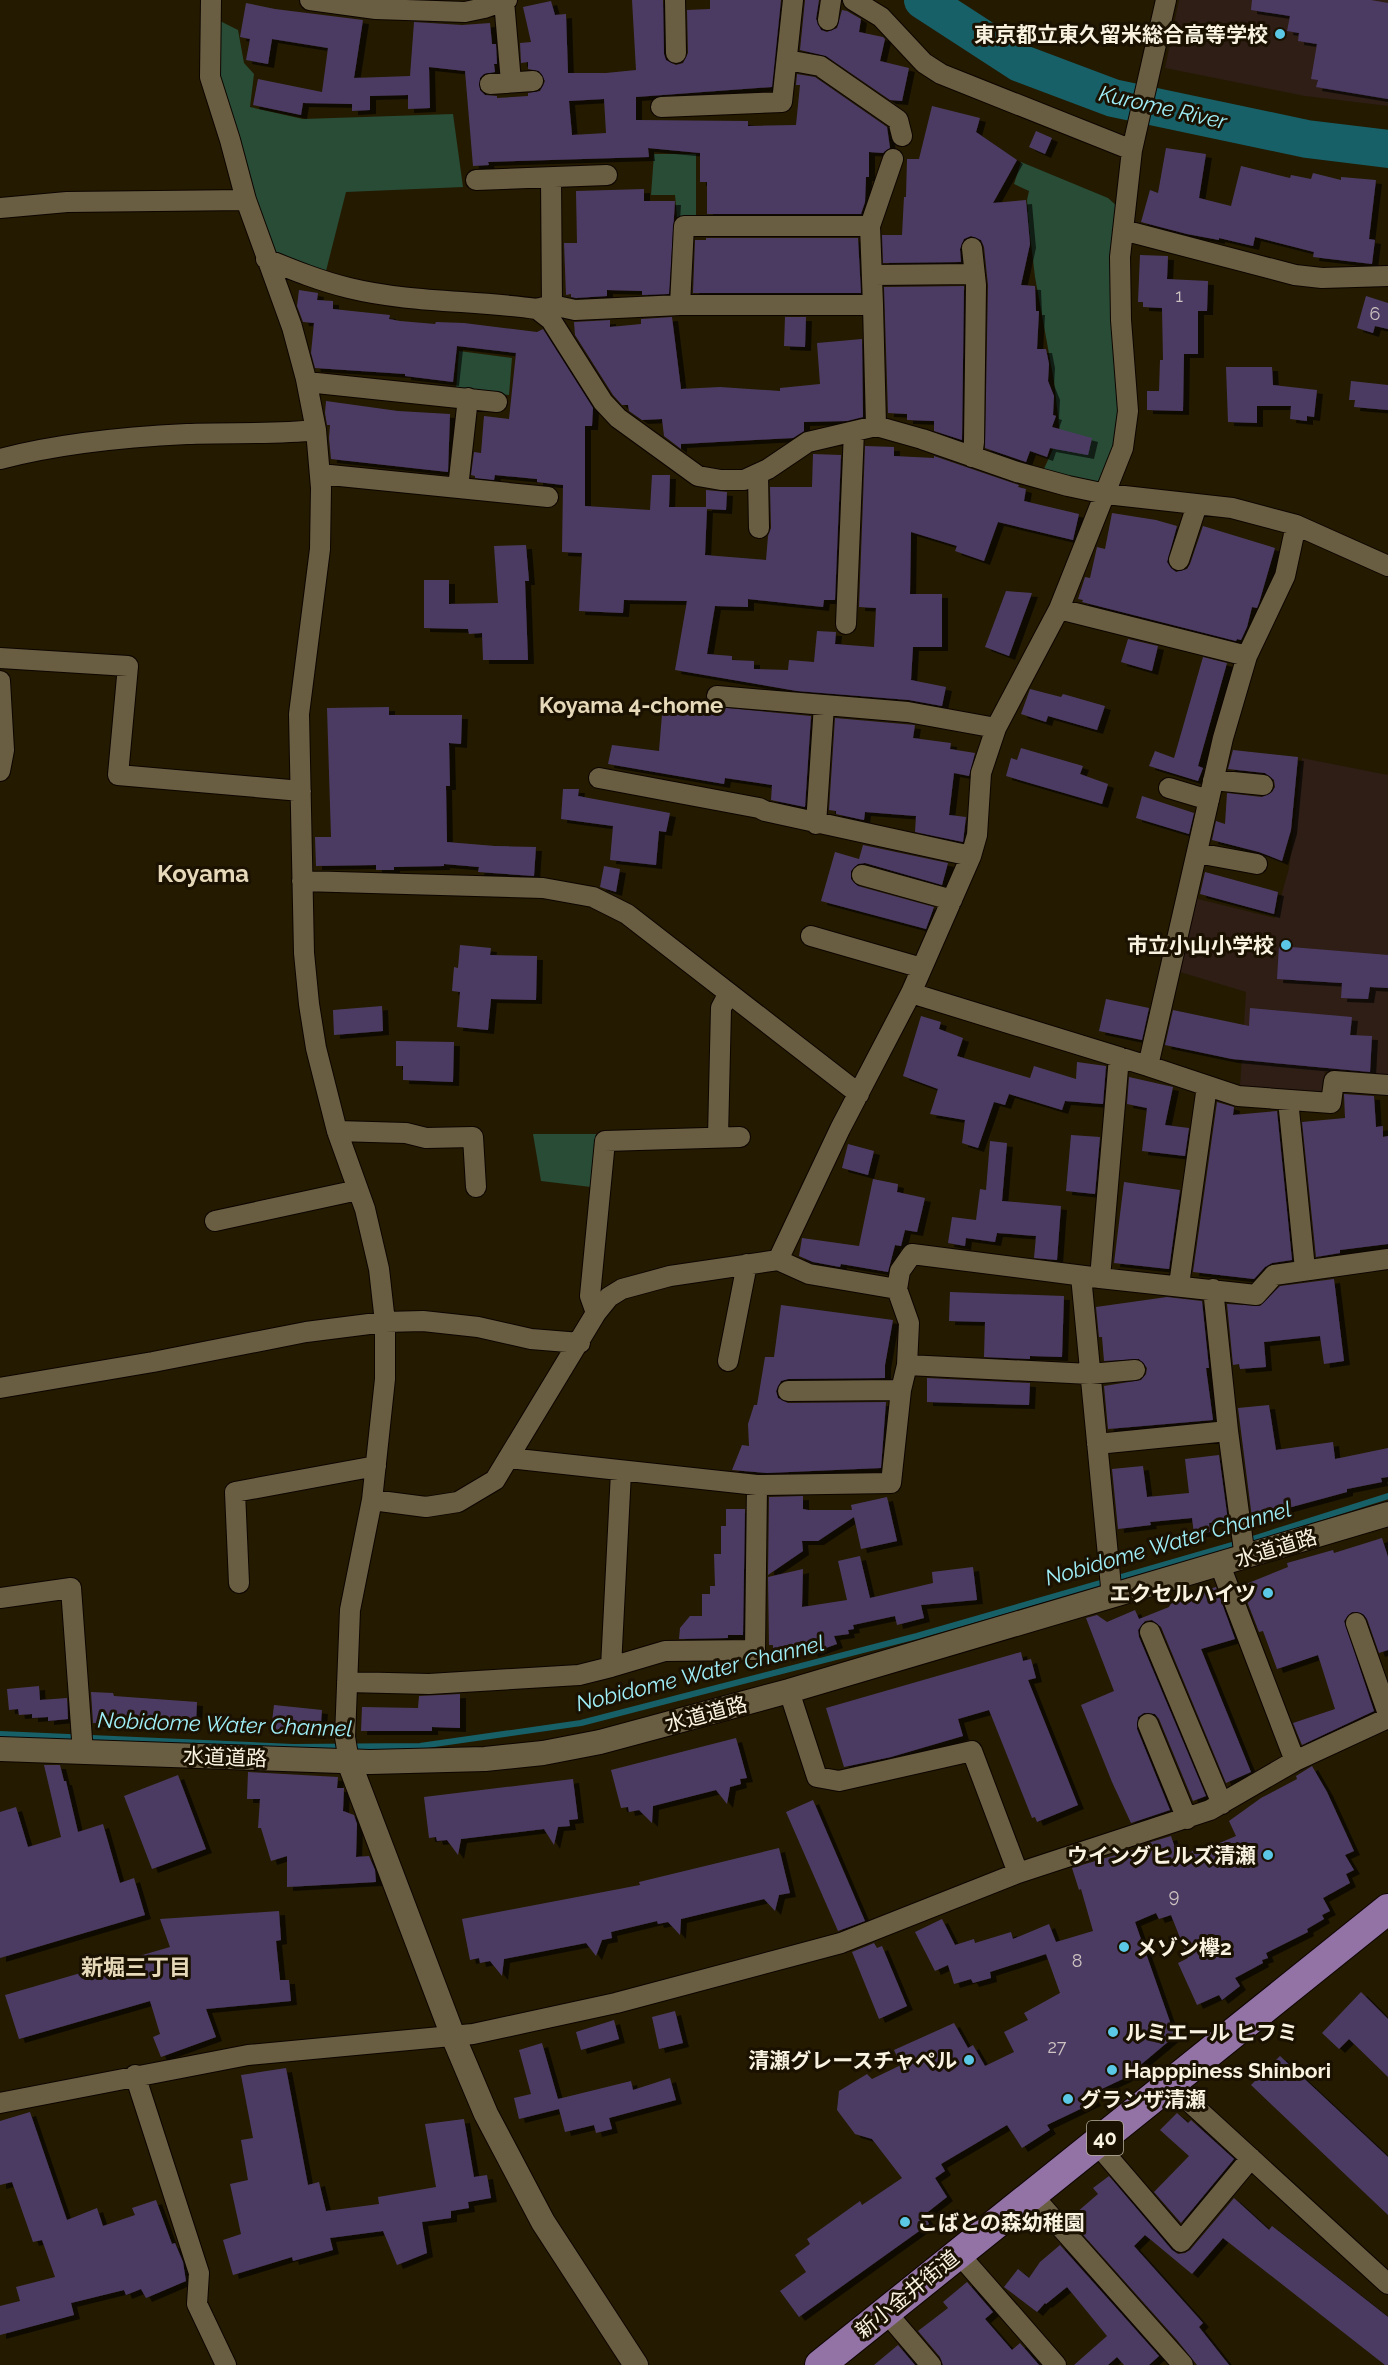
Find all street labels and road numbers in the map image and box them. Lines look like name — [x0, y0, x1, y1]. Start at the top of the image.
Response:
street label: 水道道路 — [1232, 1524, 1320, 1572]
street label: 水道道路 — [662, 1691, 750, 1737]
street label: 水道道路 — [183, 1743, 267, 1771]
road number: 40 — [1087, 2121, 1123, 2155]
street label: 新小金井街道 — [850, 2245, 964, 2343]

